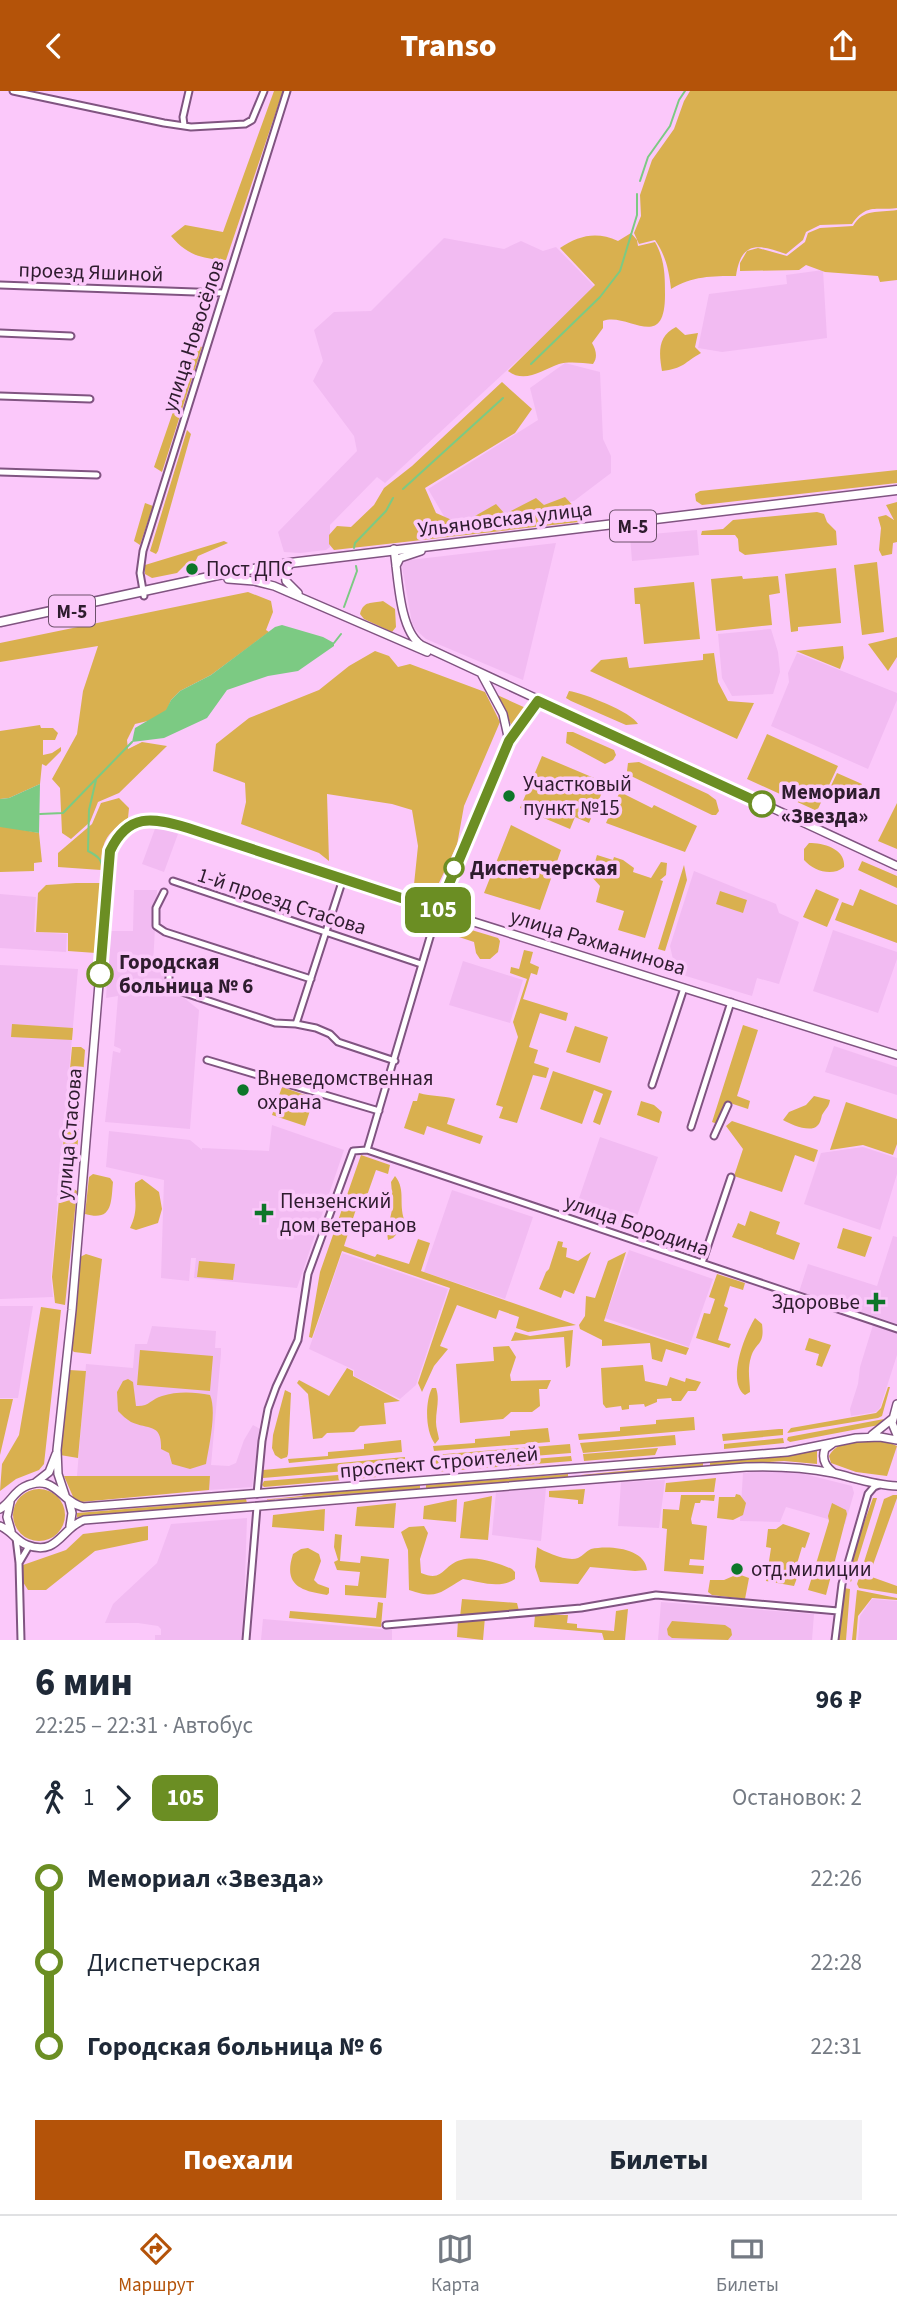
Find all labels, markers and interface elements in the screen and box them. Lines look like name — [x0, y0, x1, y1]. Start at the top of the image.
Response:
text: Transo — [400, 23, 497, 69]
icon: back — [35, 27, 73, 65]
icon: share — [824, 27, 862, 65]
street label: проезд Яшиной — [18, 254, 164, 290]
street label: улица Новосёлов — [154, 256, 232, 416]
street label: Ульяновская улица — [416, 493, 594, 545]
road number: М-5 — [610, 511, 656, 541]
place label: Пост ДПС — [206, 554, 293, 584]
marker: Пост ДПС — [184, 561, 200, 577]
road number: М-5 — [49, 596, 95, 627]
place label: Участковый пункт №15 — [523, 769, 632, 823]
place label: Мемориал «Звезда» — [781, 777, 881, 831]
marker: Участковый пункт №15 — [501, 788, 517, 804]
marker: Мемориал «Звезда» — [749, 791, 775, 817]
place label: Диспетчерская — [470, 853, 618, 883]
marker: Диспетчерская — [444, 858, 464, 878]
street label: 1-й проезд Стасова — [194, 860, 370, 942]
line badge: 105 — [398, 887, 478, 933]
text: 105 — [419, 892, 457, 927]
street label: улица Рахманинова — [507, 901, 689, 983]
place label: Городская больница № 6 — [119, 947, 253, 1001]
marker: Городская больница № 6 — [87, 961, 113, 987]
place label: Вневедомственная охрана — [257, 1063, 434, 1117]
street label: улица Стасова — [48, 1067, 90, 1201]
marker: Вневедомственная охрана — [235, 1082, 251, 1098]
place label: Пензенский дом ветеранов — [280, 1186, 417, 1240]
street label: улица Бородина — [561, 1186, 713, 1264]
marker: Пензенский дом ветеранов — [254, 1203, 274, 1223]
place label: Здоровье — [771, 1287, 860, 1317]
marker: Здоровье — [866, 1292, 886, 1312]
street label: проспект Строителей — [338, 1438, 540, 1486]
place label: отд.милиции — [751, 1554, 872, 1584]
marker: отд.милиции — [729, 1561, 745, 1577]
text: 6 мин — [35, 1656, 133, 1710]
text: 96 ₽ — [816, 1681, 862, 1718]
text: 22:25 – 22:31 · Автобус — [35, 1709, 253, 1742]
icon: walk — [35, 1779, 73, 1817]
icon: forward — [104, 1779, 142, 1817]
text: 105 — [166, 1780, 204, 1815]
text: 1 — [83, 1781, 94, 1814]
text: Остановок: 2 — [732, 1781, 862, 1814]
text: Мемориал «Звезда» — [87, 1860, 324, 1897]
text: 22:26 — [811, 1862, 862, 1895]
text: Диспетчерская — [87, 1944, 261, 1981]
text: 22:28 — [811, 1946, 862, 1979]
text: Городская больница № 6 — [87, 2028, 383, 2065]
text: 22:31 — [811, 2030, 862, 2063]
button: Поехали — [35, 2120, 442, 2200]
button: Билеты — [456, 2120, 862, 2200]
tab: Маршрут — [118, 2230, 194, 2299]
tab: Карта — [431, 2230, 480, 2299]
tab: Билеты — [716, 2230, 779, 2299]

